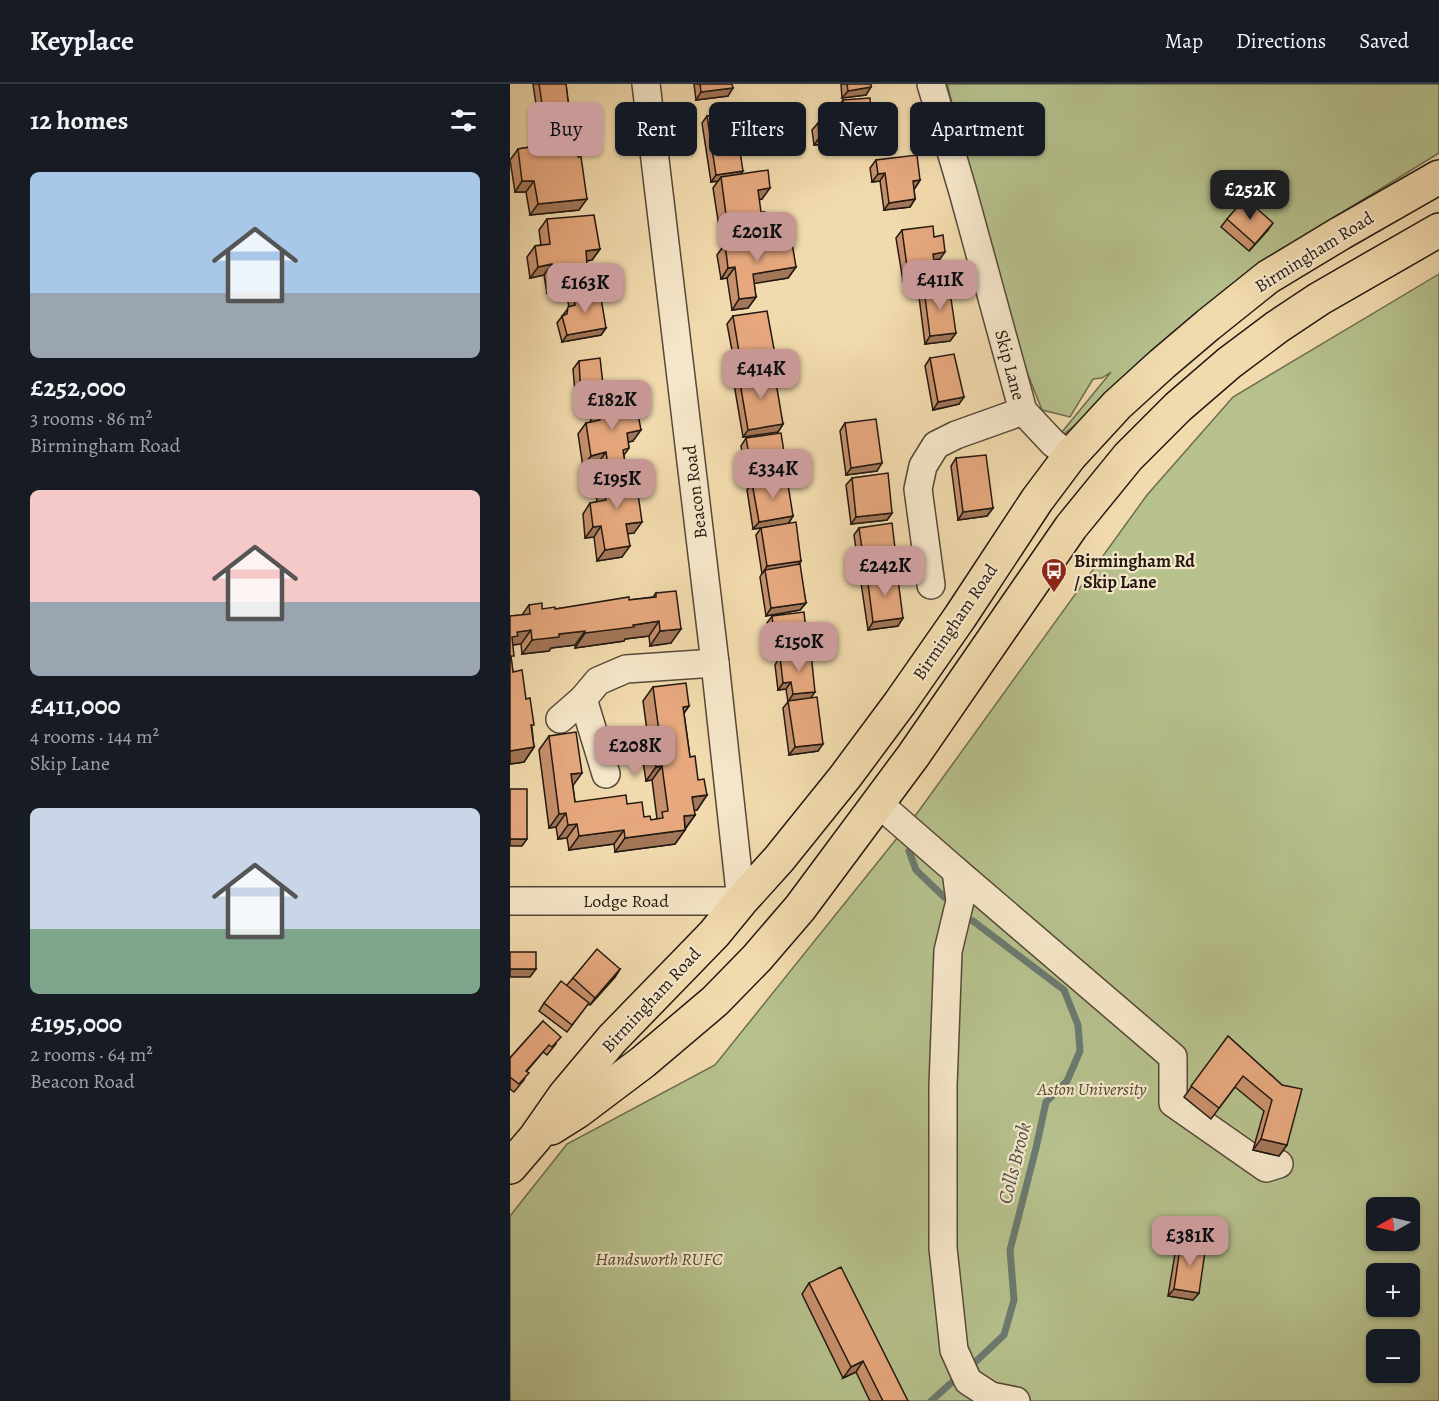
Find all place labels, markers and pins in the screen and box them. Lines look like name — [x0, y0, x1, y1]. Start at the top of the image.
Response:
pin: £252K — [1208, 170, 1292, 221]
pin: £201K — [715, 212, 799, 263]
pin: £411K — [898, 260, 982, 311]
pin: £163K — [543, 263, 627, 314]
pin: £414K — [719, 349, 803, 400]
pin: £182K — [570, 380, 654, 431]
pin: £334K — [731, 449, 815, 500]
pin: £195K — [575, 459, 659, 510]
pin: £242K — [843, 546, 927, 597]
place label: Birmingham Rd / Skip Lane — [1074, 549, 1195, 594]
bus stop icon: Birmingham Rd / Skip Lane — [1039, 556, 1069, 594]
pin: £150K — [757, 622, 841, 673]
pin: £208K — [593, 726, 677, 777]
pin: £381K — [1148, 1216, 1232, 1267]

